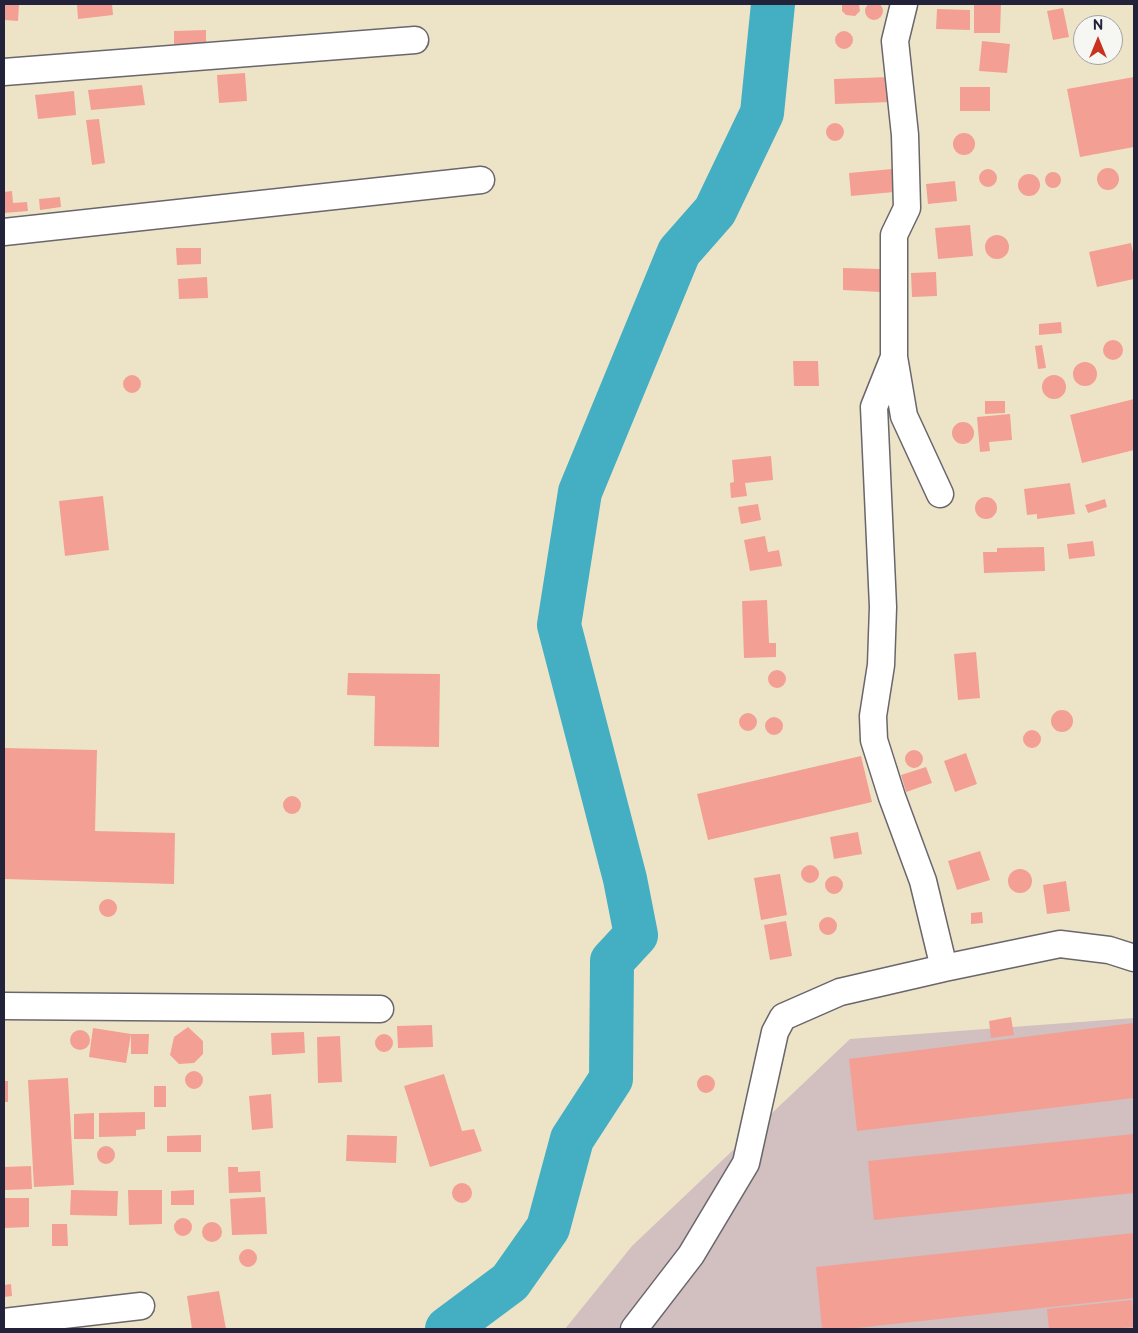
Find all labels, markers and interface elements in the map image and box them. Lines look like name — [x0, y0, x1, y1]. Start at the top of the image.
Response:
north arrow — [1073, 15, 1123, 65]
text: N — [1093, 17, 1103, 34]

